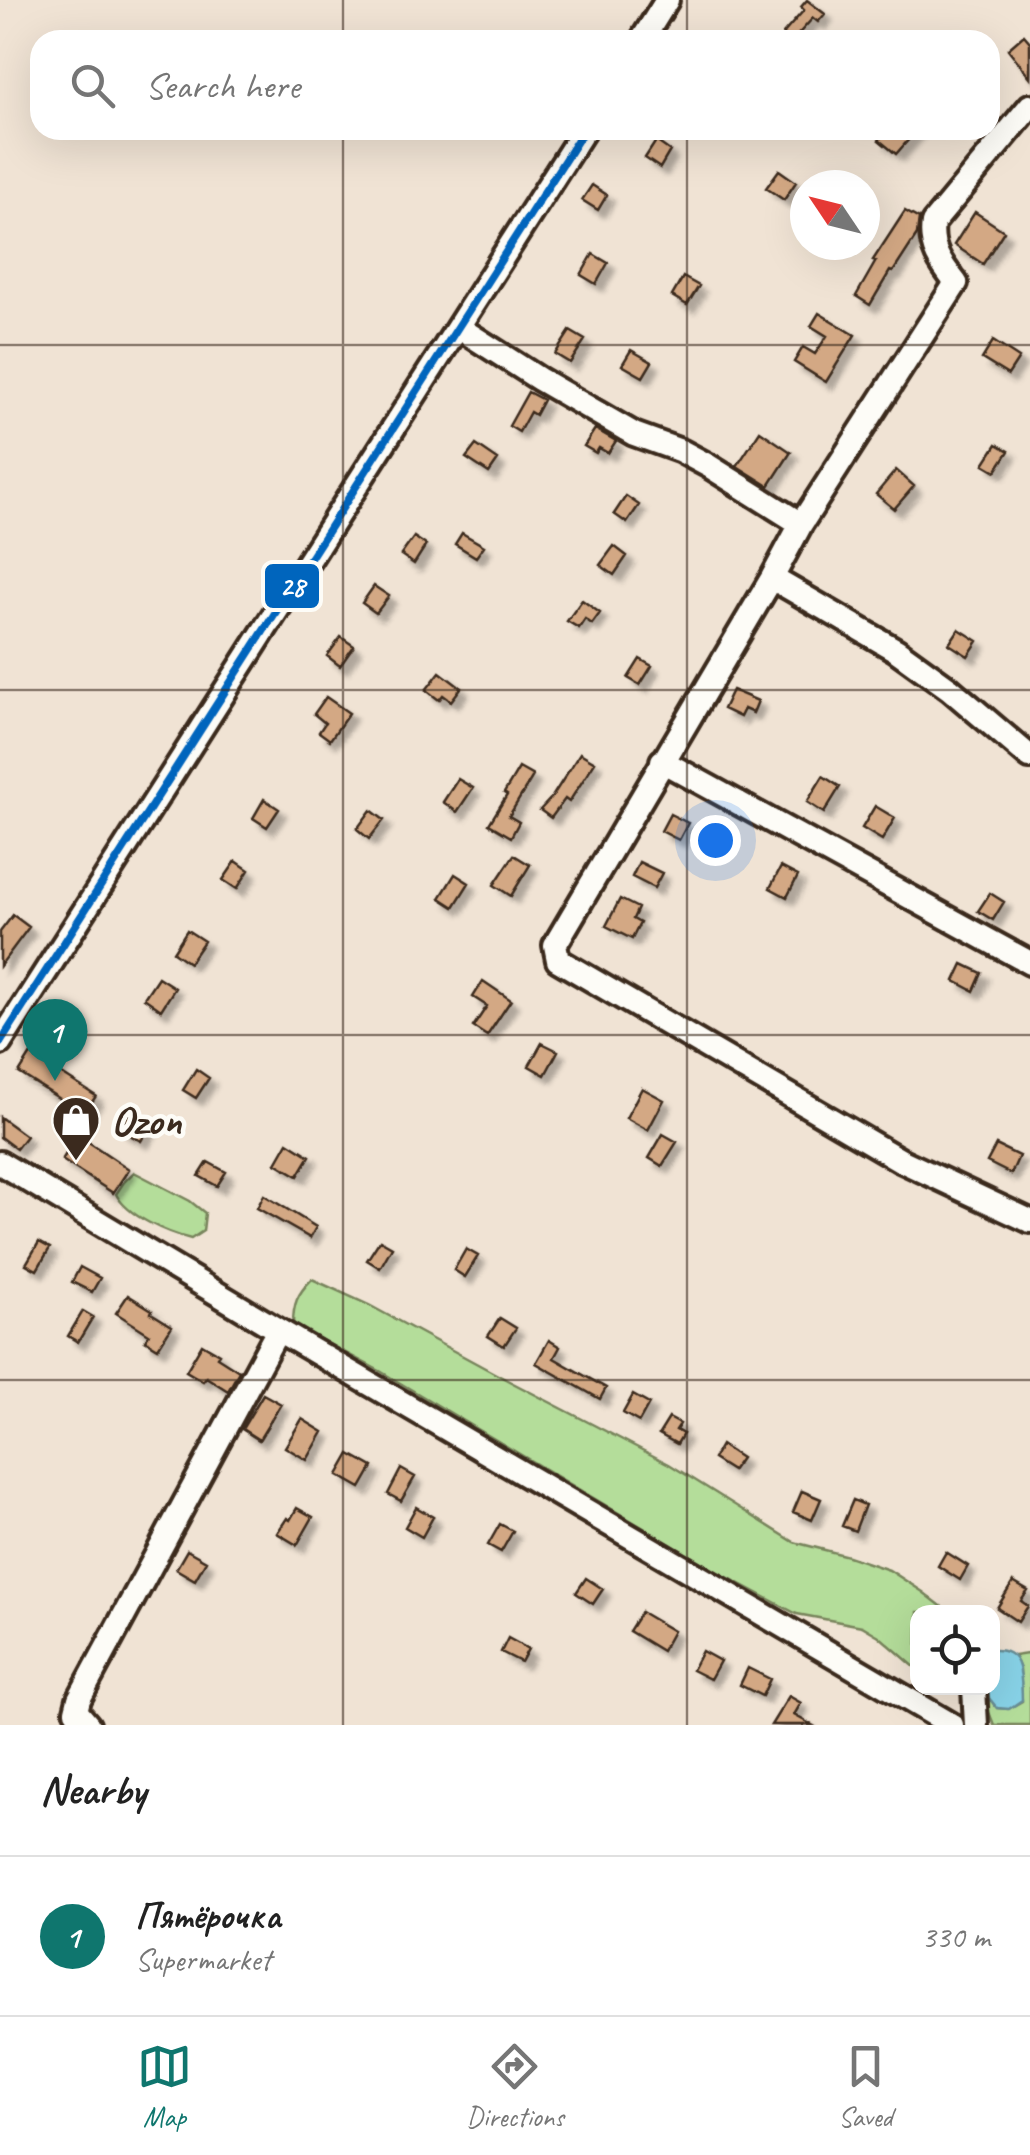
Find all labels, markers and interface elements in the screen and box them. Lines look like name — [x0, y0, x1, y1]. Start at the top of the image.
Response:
search box — [30, 30, 1000, 140]
icon: search — [65, 58, 120, 113]
text: Search here — [145, 62, 300, 109]
north arrow — [790, 170, 880, 260]
line badge: 28 — [263, 562, 321, 610]
text: 28 — [279, 569, 308, 604]
your location — [690, 815, 741, 866]
pin: 1 — [22, 998, 88, 1081]
shop icon: Ozon — [50, 1094, 102, 1162]
place label: Ozon — [111, 1094, 182, 1147]
map controls — [910, 1605, 1000, 1695]
button: locate — [910, 1605, 1000, 1695]
text: Nearby — [40, 1764, 146, 1817]
text: Пятёрочка — [135, 1892, 281, 1939]
text: 1 — [65, 1916, 80, 1957]
text: 330 m — [921, 1916, 990, 1957]
text: Supermarket — [135, 1939, 271, 1980]
tab: Map — [137, 2039, 192, 2134]
tab: Directions — [466, 2039, 564, 2134]
tab: Saved — [838, 2039, 893, 2134]

